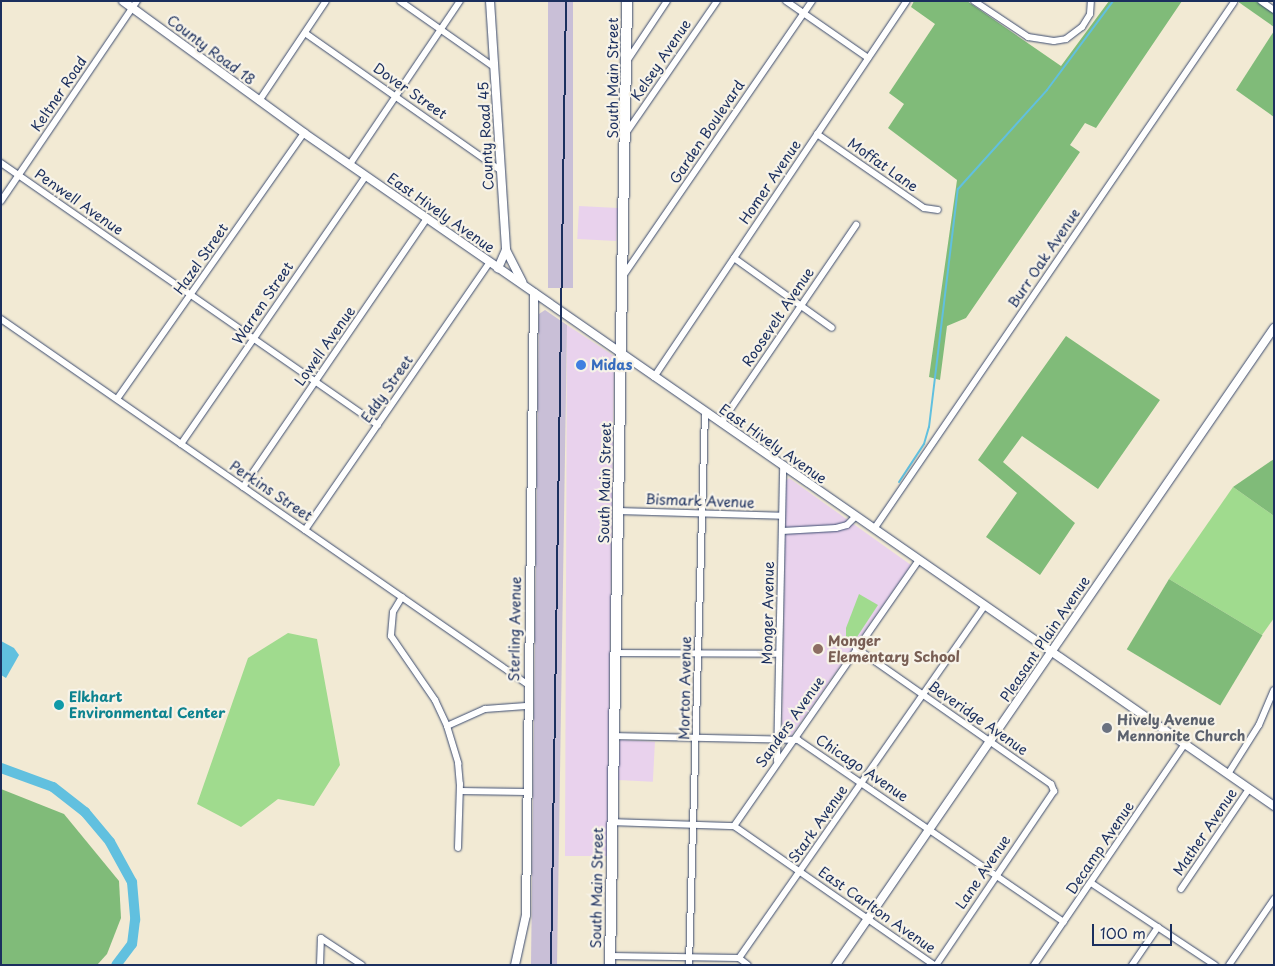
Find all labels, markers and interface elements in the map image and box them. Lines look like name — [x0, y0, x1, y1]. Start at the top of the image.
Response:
street label: County Road 18 — [164, 11, 258, 89]
street label: South Main Street — [605, 16, 621, 140]
street label: Kelsey Avenue — [627, 16, 695, 104]
street label: Keltner Road — [27, 53, 91, 135]
street label: Dover Street — [370, 59, 450, 123]
street label: Garden Boulevard — [666, 77, 748, 187]
street label: County Road 45 — [475, 81, 497, 191]
street label: Moffat Lane — [844, 134, 922, 196]
street label: Homer Avenue — [736, 137, 804, 227]
street label: Penwell Avenue — [32, 165, 126, 239]
street label: East Hively Avenue — [384, 170, 498, 256]
street label: Burr Oak Avenue — [1005, 205, 1083, 311]
street label: Hazel Street — [170, 220, 232, 298]
street label: Warren Street — [229, 258, 297, 348]
street label: Roosevelt Avenue — [739, 264, 817, 370]
street label: Lowell Avenue — [291, 303, 359, 389]
street label: Eddy Street — [358, 352, 416, 426]
place label: Midas — [591, 357, 632, 373]
marker: Midas — [575, 359, 587, 371]
street label: East Hively Avenue — [716, 401, 830, 487]
street label: South Main Street — [596, 421, 614, 545]
street label: Perkins Street — [227, 457, 315, 525]
street label: Bismark Avenue — [645, 491, 755, 511]
street label: Monger Avenue — [759, 561, 777, 665]
street label: Pleasant Plain Avenue — [997, 573, 1093, 705]
street label: Sterling Avenue — [506, 577, 524, 681]
place label: Monger Elementary School — [828, 633, 960, 666]
street label: Morton Avenue — [676, 637, 694, 739]
marker: Monger Elementary School — [812, 643, 824, 655]
street label: Sanders Avenue — [752, 673, 828, 771]
street label: Beveridge Avenue — [925, 677, 1031, 759]
place label: Elkhart Environmental Center — [69, 689, 225, 722]
marker: Elkhart Environmental Center — [53, 699, 65, 711]
place label: Hively Avenue Mennonite Church — [1117, 712, 1246, 744]
marker: Hively Avenue Mennonite Church — [1101, 722, 1113, 734]
street label: Chicago Avenue — [813, 731, 911, 805]
street label: Stark Avenue — [785, 782, 851, 866]
street label: Mather Avenue — [1170, 785, 1240, 879]
street label: Decamp Avenue — [1063, 798, 1137, 898]
street label: South Main Street — [588, 826, 606, 950]
street label: Lane Avenue — [952, 832, 1014, 912]
street label: East Carlton Avenue — [816, 864, 938, 956]
scale bar — [1095, 914, 1175, 946]
text: 100 m — [1100, 921, 1146, 944]

